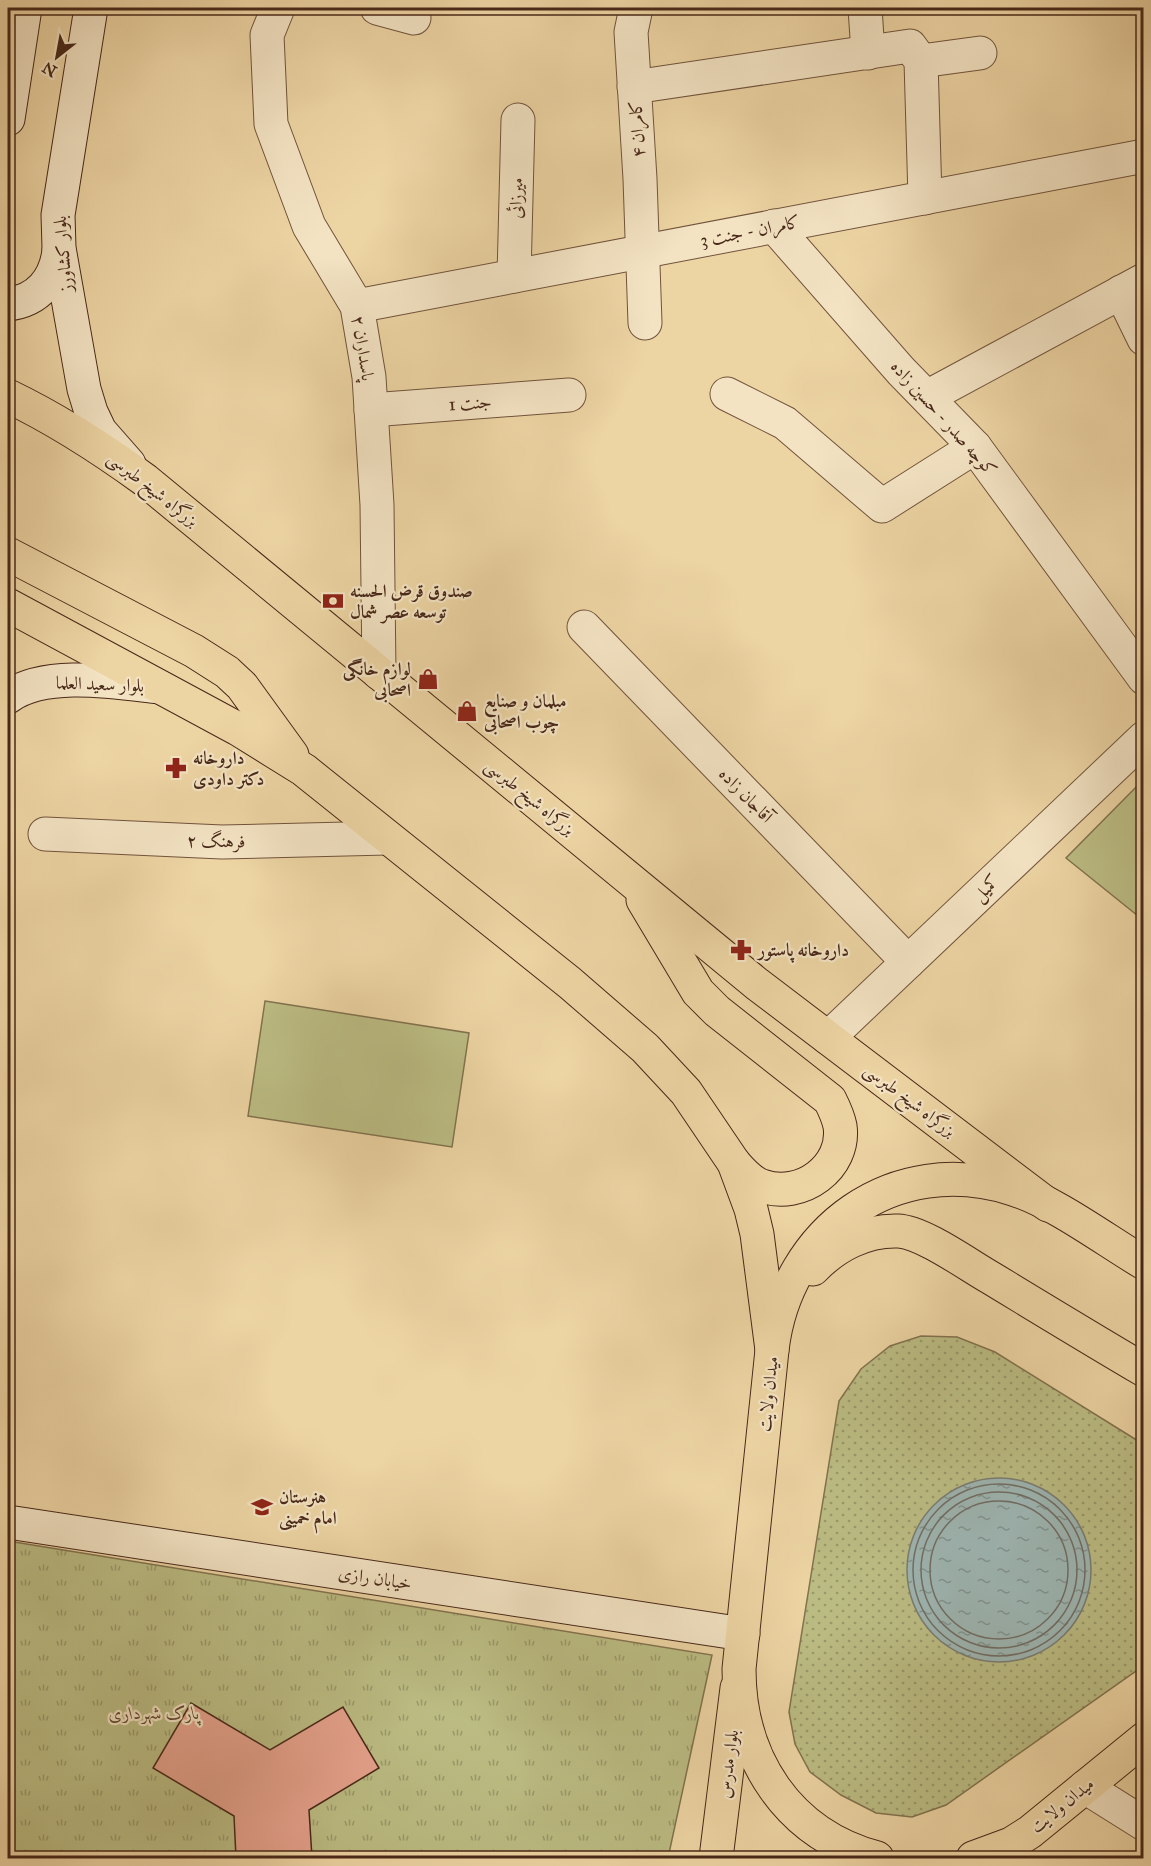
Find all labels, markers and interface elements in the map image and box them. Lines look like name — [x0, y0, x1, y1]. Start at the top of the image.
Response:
north arrow — [27, 27, 87, 87]
text: N — [38, 58, 60, 81]
street label: کامران ۴ — [625, 100, 651, 158]
street label: میرزائی — [504, 177, 528, 219]
street label: کامران - جنت 3 — [698, 211, 802, 253]
street label: بلوار کشاورز — [49, 215, 77, 295]
street label: پاسداران ۲ — [345, 314, 379, 384]
street label: کوچه صدر - حسین زاده — [885, 355, 1002, 482]
street label: جنت 1 — [448, 391, 492, 415]
street label: بزرگراه شیخ طبرسی — [100, 446, 204, 535]
place label: صندوق قرض الحسنه توسعه عصر شمال — [350, 580, 473, 624]
bank icon: صندوق قرض الحسنه توسعه عصر شمال — [321, 589, 345, 613]
place label: لوازم خانگی اصحابی — [343, 658, 411, 703]
shop icon: لوازم خانگی اصحابی — [416, 667, 440, 691]
street label: بلوار سعید العلما — [55, 671, 145, 697]
place label: مبلمان و صنایع چوب اصحابی — [483, 690, 567, 735]
shop icon: مبلمان و صنایع چوب اصحابی — [455, 699, 479, 723]
place label: داروخانه دکتر داودی — [193, 747, 264, 790]
street label: بزرگراه شیخ طبرسی — [477, 753, 580, 844]
pharmacy icon: داروخانه دکتر داودی — [164, 756, 188, 780]
street label: آقاجان زاده — [714, 763, 779, 829]
street label: فرهنگ ۲ — [186, 828, 246, 854]
street label: کمیل — [968, 870, 1006, 908]
pharmacy icon: داروخانه پاستور — [729, 938, 753, 962]
place label: داروخانه پاستور — [756, 939, 849, 963]
street label: بزرگراه شیخ طبرسی — [857, 1057, 961, 1146]
street label: میدان ولایت — [753, 1355, 784, 1433]
place label: هنرستان امام خمینی — [279, 1486, 337, 1534]
school or university icon: هنرستان امام خمینی — [250, 1495, 274, 1519]
street label: خیابان رازی — [337, 1561, 413, 1595]
park label: پارک شهرداری — [108, 1702, 201, 1726]
street label: بلوار مدرس — [713, 1728, 743, 1800]
street label: میدان ولایت — [1026, 1773, 1099, 1838]

